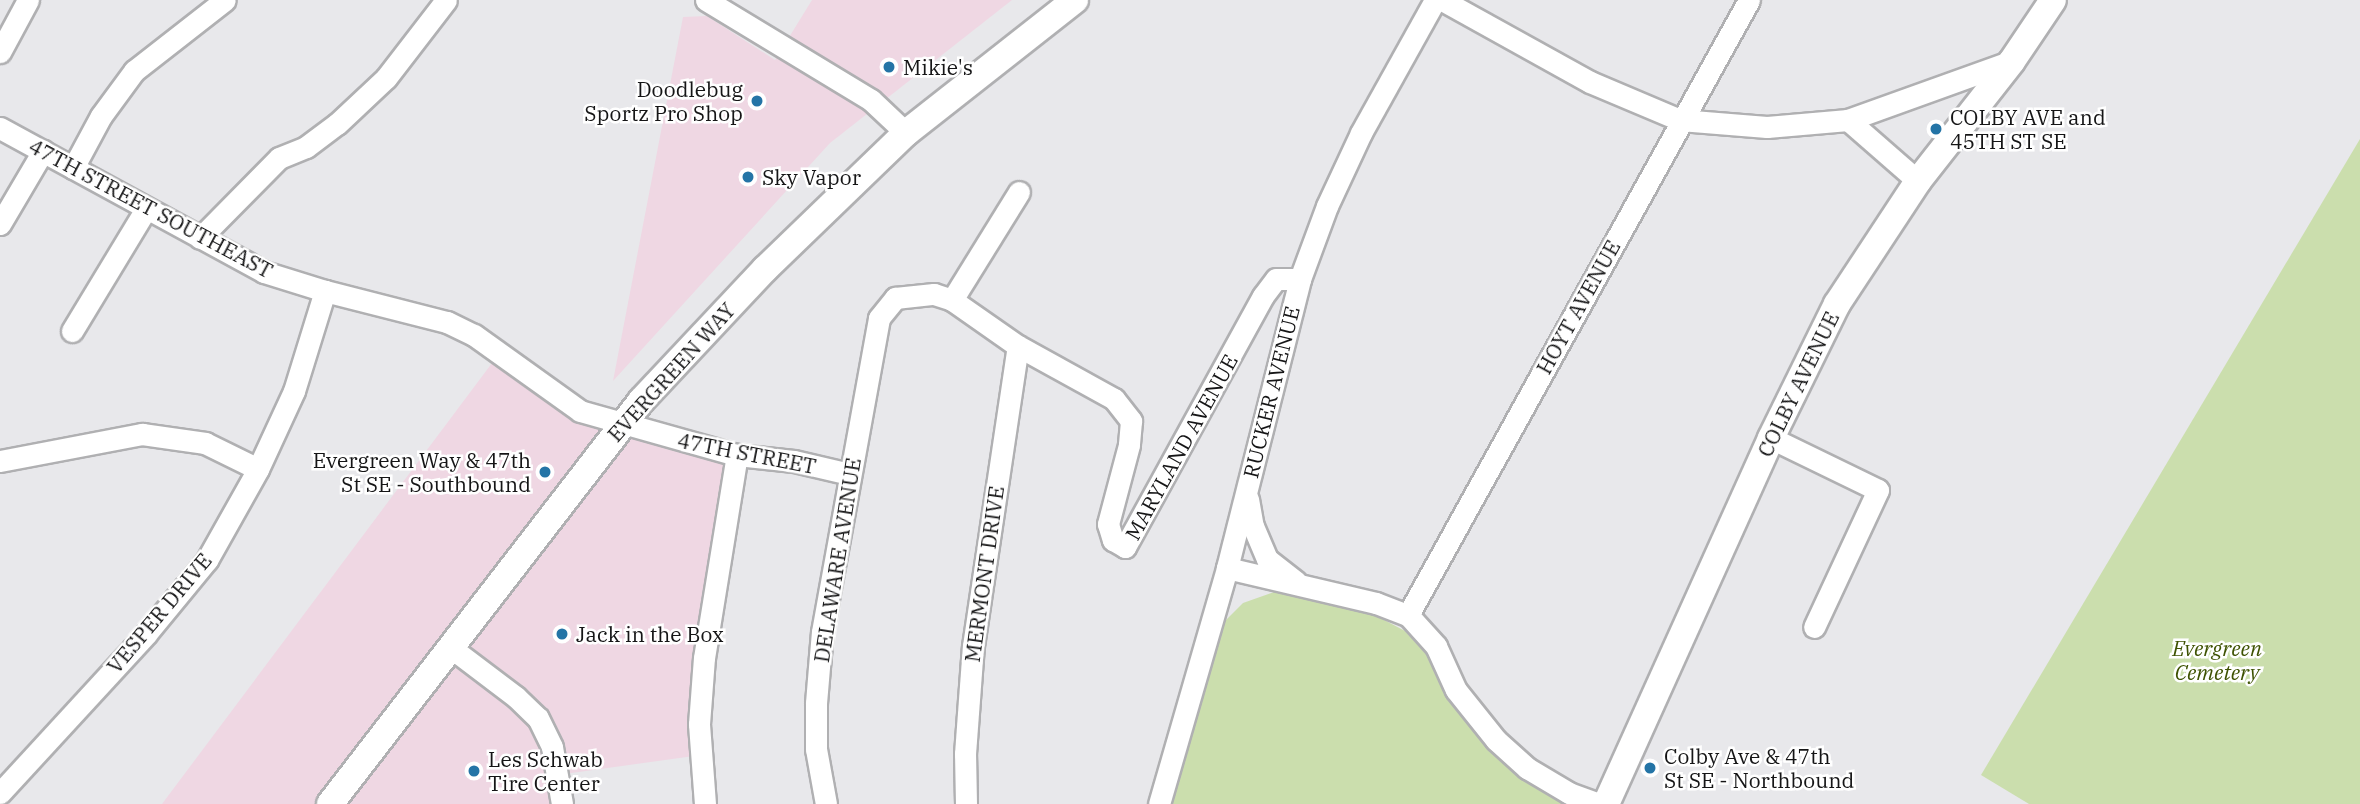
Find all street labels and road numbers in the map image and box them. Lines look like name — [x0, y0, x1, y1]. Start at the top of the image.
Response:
street label: 47TH STREET SOUTHEAST — [25, 133, 277, 283]
street label: HOYT AVENUE — [1531, 236, 1625, 378]
street label: EVERGREEN WAY — [602, 297, 740, 447]
street label: RUCKER AVENUE — [1237, 303, 1305, 481]
street label: COLBY AVENUE — [1752, 307, 1844, 461]
street label: MARYLAND AVENUE — [1119, 350, 1243, 544]
street label: 47TH STREET — [675, 427, 819, 479]
street label: DELAWARE AVENUE — [808, 456, 866, 664]
street label: MERMONT DRIVE — [959, 484, 1009, 664]
street label: VESPER DRIVE — [101, 548, 217, 678]

